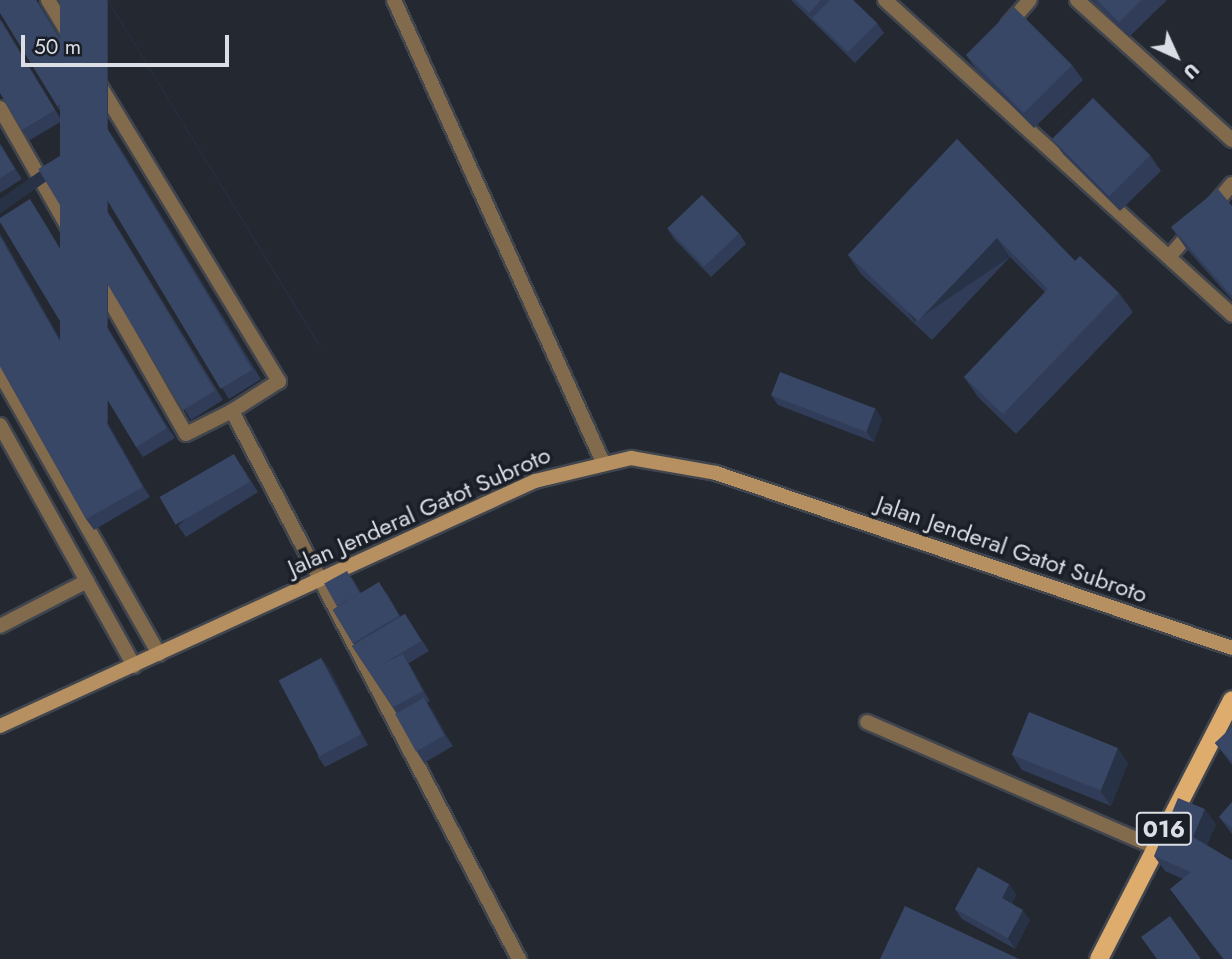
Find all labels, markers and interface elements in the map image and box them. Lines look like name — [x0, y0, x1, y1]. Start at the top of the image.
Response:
scale bar — [24, 21, 233, 65]
north arrow — [1141, 21, 1211, 91]
text: 50 m — [34, 32, 81, 62]
text: U — [1177, 57, 1205, 85]
street label: Jalan Jenderal Gatot Subroto — [283, 440, 555, 582]
street label: Jalan Jenderal Gatot Subroto — [873, 489, 1151, 609]
road number: 016 — [1134, 810, 1194, 848]

